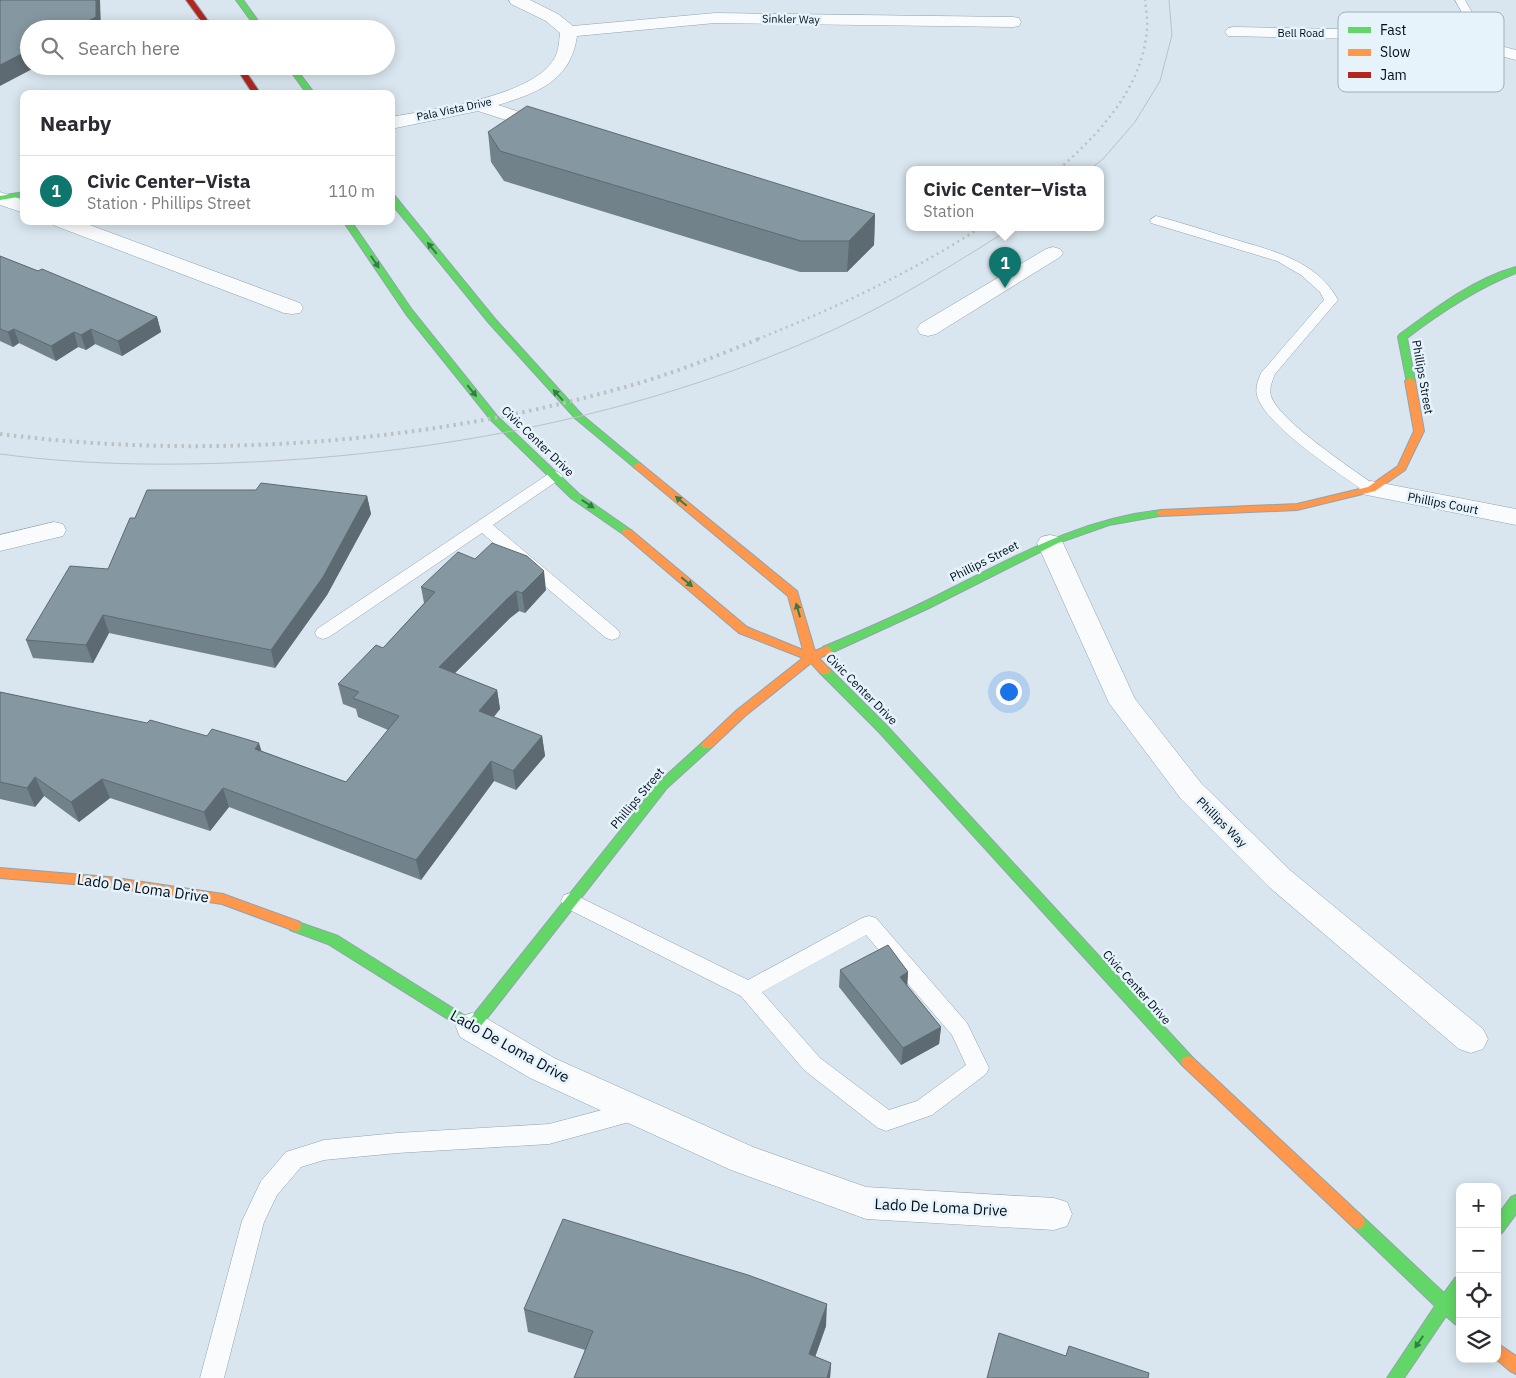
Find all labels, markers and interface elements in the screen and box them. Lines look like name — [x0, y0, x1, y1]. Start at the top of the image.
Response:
street label: Sinkler Way — [762, 11, 821, 27]
legend — [1338, 12, 1504, 92]
search box — [20, 20, 395, 75]
text: Fast — [1380, 21, 1406, 39]
street label: Bell Road — [1277, 26, 1325, 40]
icon: search — [38, 34, 66, 62]
text: Search here — [78, 36, 180, 60]
text: Slow — [1380, 43, 1411, 61]
text: Jam — [1380, 66, 1407, 84]
street label: Pala Vista Drive — [415, 94, 493, 124]
text: Nearby — [40, 109, 111, 137]
popup — [906, 166, 1104, 231]
text: Civic Center–Vista — [87, 169, 251, 193]
text: Civic Center–Vista — [923, 177, 1087, 201]
text: 1 — [51, 181, 61, 201]
text: 110 m — [328, 181, 375, 201]
text: Station · Phillips Street — [87, 193, 251, 213]
text: Station — [923, 201, 974, 221]
one-way arrow — [427, 241, 437, 255]
pin: 1 — [989, 247, 1021, 288]
one-way arrow — [370, 255, 380, 268]
street label: Phillips Street — [1409, 339, 1437, 415]
one-way arrow — [467, 384, 478, 397]
one-way arrow — [552, 390, 564, 402]
street label: Civic Center Drive — [499, 403, 578, 480]
street label: Phillips Court — [1406, 489, 1480, 517]
one-way arrow — [674, 496, 687, 507]
one-way arrow — [582, 500, 595, 509]
street label: Phillips Street — [947, 537, 1021, 585]
one-way arrow — [680, 576, 692, 588]
one-way arrow — [793, 603, 801, 618]
street label: Civic Center Drive — [823, 650, 901, 728]
your location — [996, 679, 1022, 705]
street label: Phillips Street — [607, 764, 667, 832]
street label: Phillips Way — [1194, 794, 1250, 850]
street label: Lado De Loma Drive — [76, 869, 210, 907]
street label: Civic Center Drive — [1100, 947, 1175, 1028]
street label: Lado De Loma Drive — [447, 1005, 573, 1087]
map controls — [1456, 1183, 1501, 1363]
button: + — [1456, 1183, 1501, 1228]
street label: Lado De Loma Drive — [874, 1194, 1008, 1220]
button: − — [1456, 1228, 1501, 1273]
button: locate — [1456, 1273, 1501, 1318]
button: layers — [1456, 1318, 1501, 1363]
one-way arrow — [1415, 1335, 1424, 1349]

